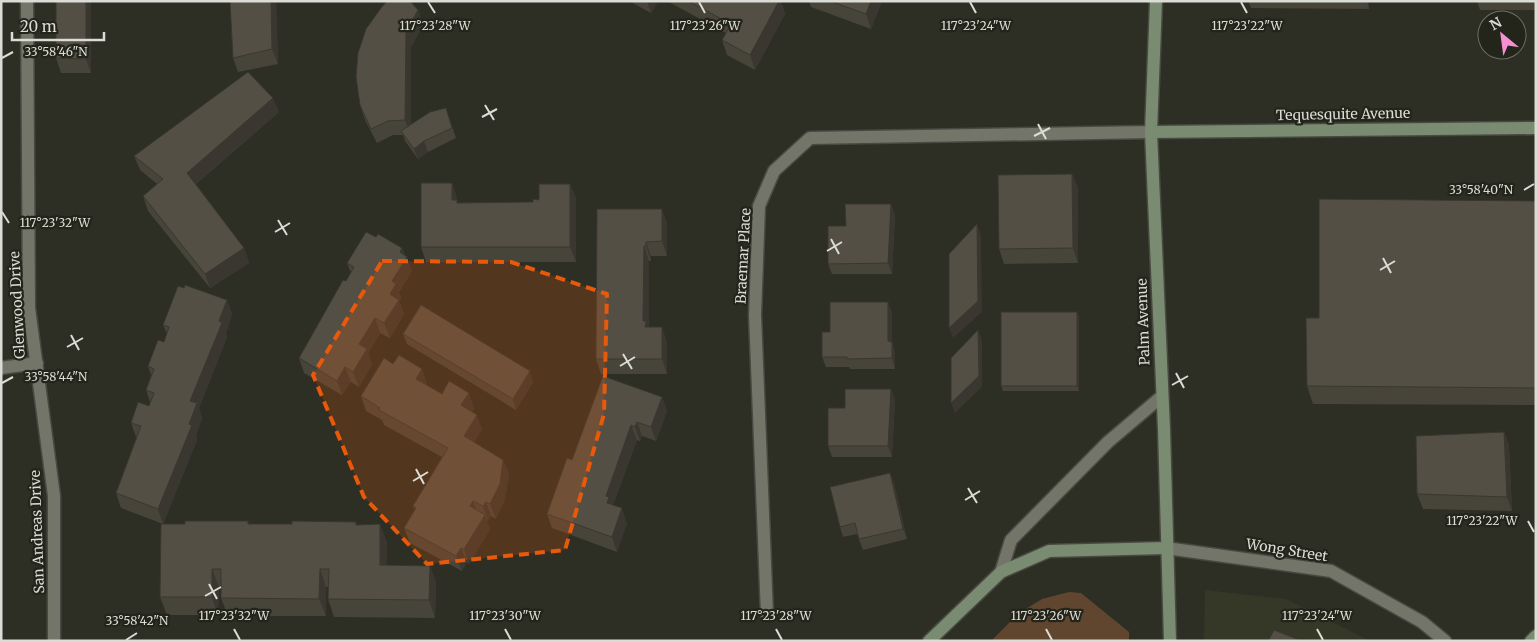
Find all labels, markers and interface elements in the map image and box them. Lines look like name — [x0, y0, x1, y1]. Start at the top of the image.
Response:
scale bar — [12, 10, 105, 42]
north arrow — [1477, 10, 1527, 60]
text: N — [1486, 13, 1505, 34]
text: 20 m — [20, 17, 57, 36]
text: 117°23'28"W — [399, 18, 472, 33]
text: 117°23'26"W — [670, 18, 741, 33]
text: 117°23'24"W — [941, 18, 1012, 33]
text: 117°23'22"W — [1212, 18, 1283, 33]
text: 33°58'46"N — [24, 44, 88, 59]
street label: Tequesquite Avenue — [1276, 104, 1410, 124]
text: 33°58'40"N — [1449, 182, 1514, 197]
street label: Braemar Place — [731, 207, 755, 305]
text: 117°23'32"W — [20, 215, 91, 230]
street label: Glenwood Drive — [5, 251, 29, 359]
street label: Palm Avenue — [1132, 278, 1154, 366]
text: 33°58'44"N — [25, 369, 88, 384]
street label: San Andreas Drive — [26, 470, 48, 594]
text: 117°23'22"W — [1447, 513, 1518, 528]
street label: Wong Street — [1244, 535, 1330, 565]
text: 117°23'32"W — [199, 608, 270, 623]
text: 117°23'30"W — [469, 608, 542, 623]
text: 117°23'28"W — [740, 608, 813, 623]
text: 117°23'26"W — [1011, 608, 1082, 623]
text: 117°23'24"W — [1282, 608, 1353, 623]
text: 33°58'42"N — [106, 613, 169, 628]

